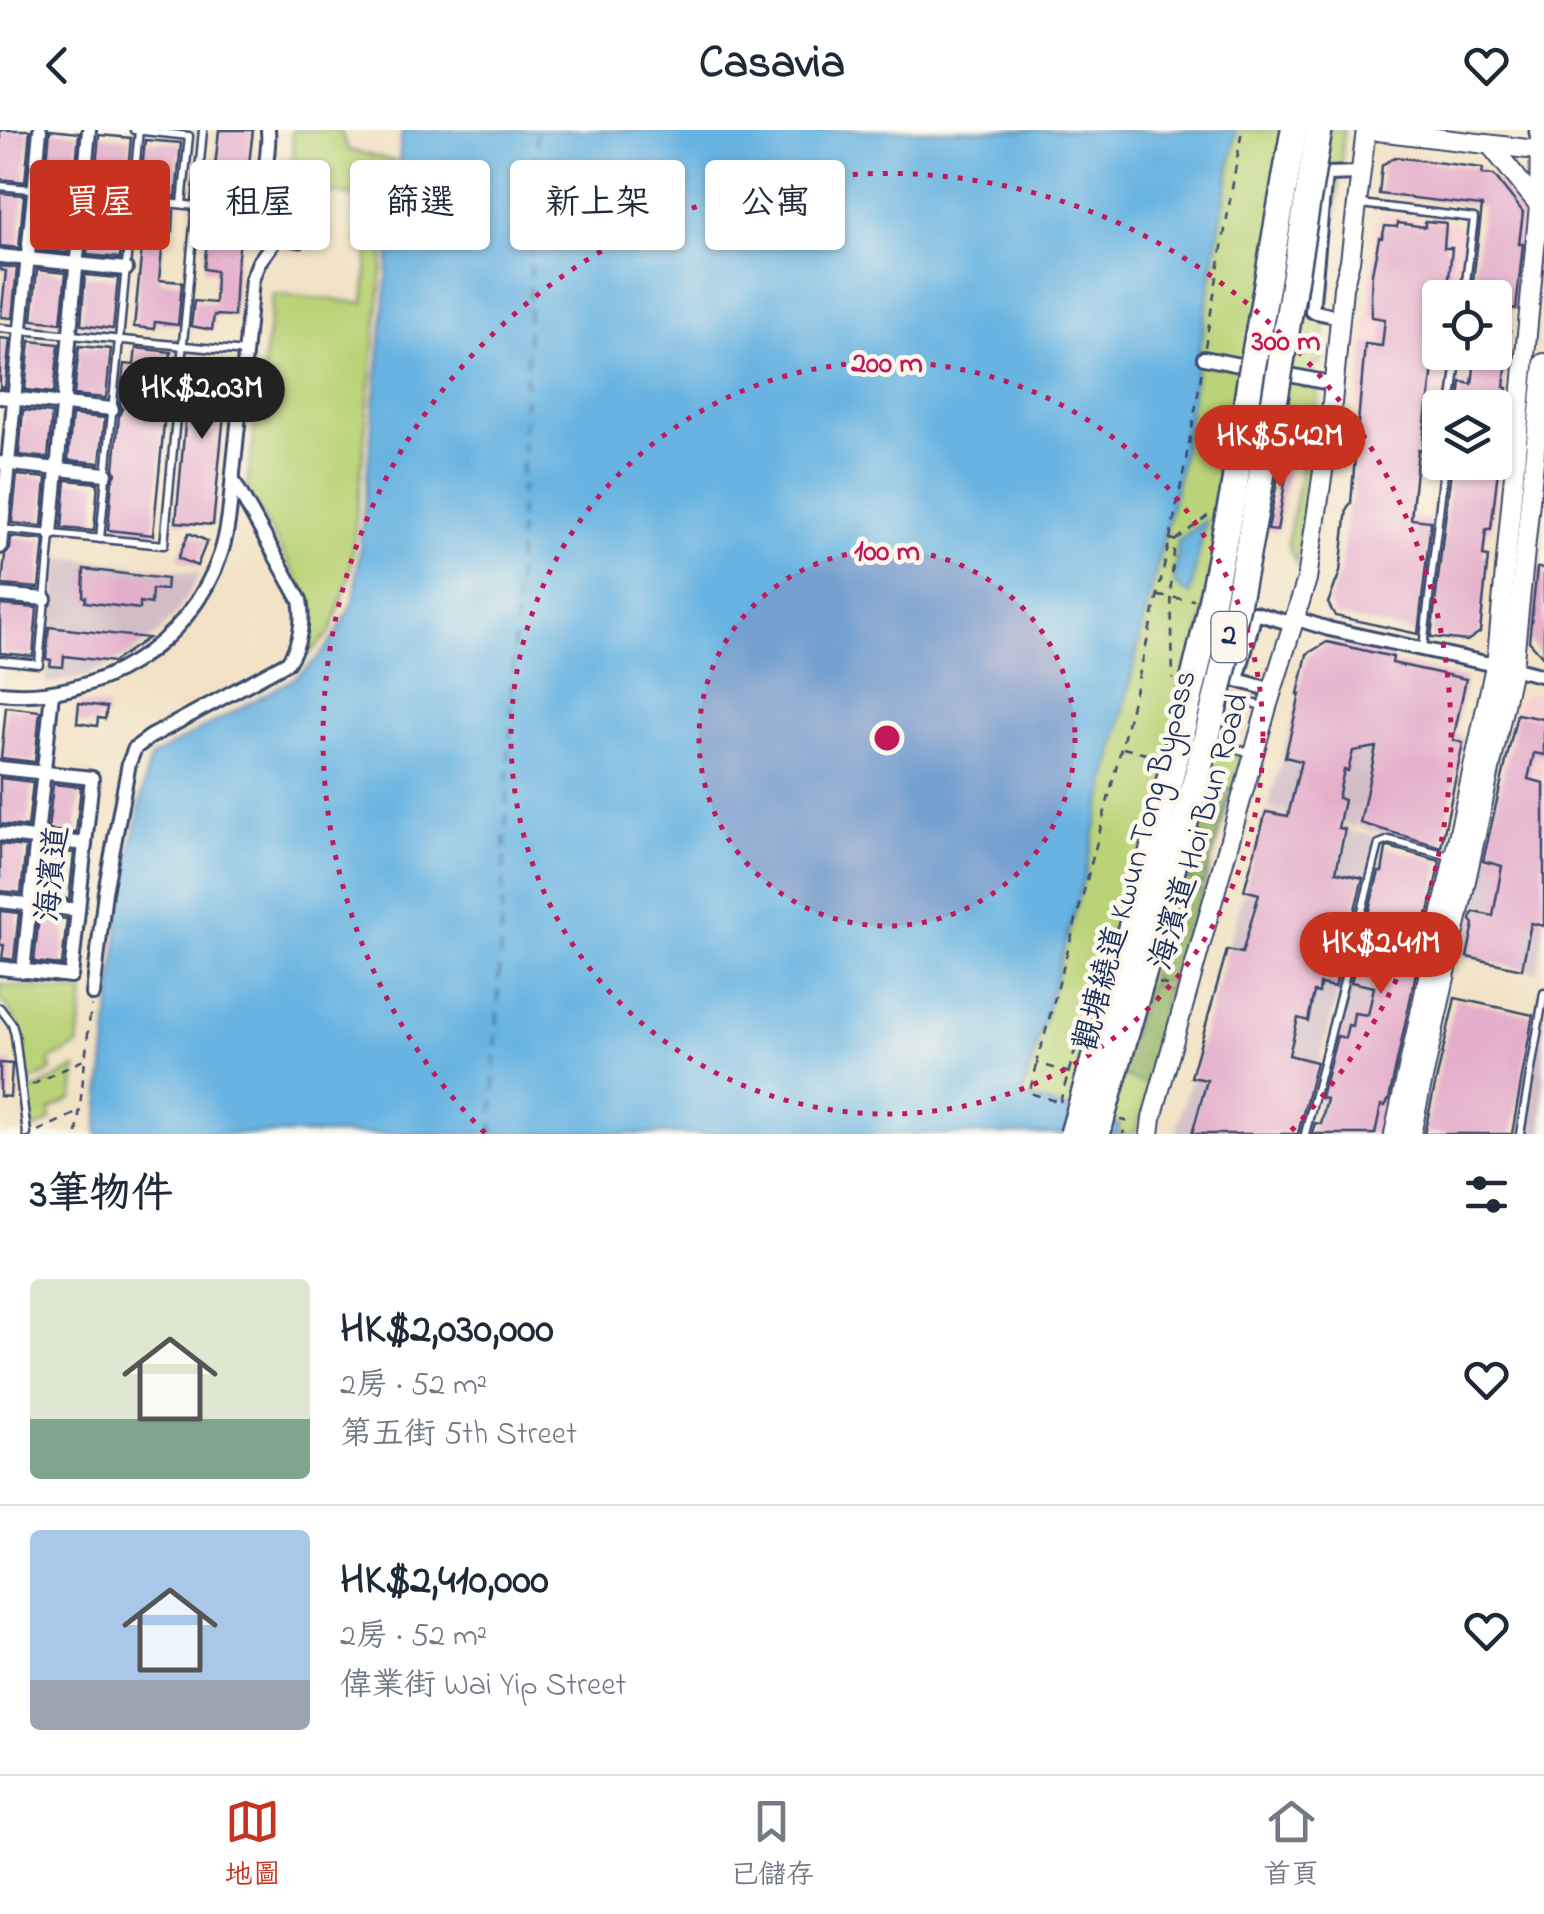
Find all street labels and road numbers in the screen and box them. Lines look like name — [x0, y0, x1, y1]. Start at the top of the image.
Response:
road number: 2 — [1212, 612, 1246, 662]
street label: 觀塘繞道 Kwun Tong Bypass — [1063, 665, 1211, 1057]
street label: 海濱道 Hoi Bun Road — [1139, 688, 1263, 976]
street label: 海濱道 — [26, 824, 82, 924]

